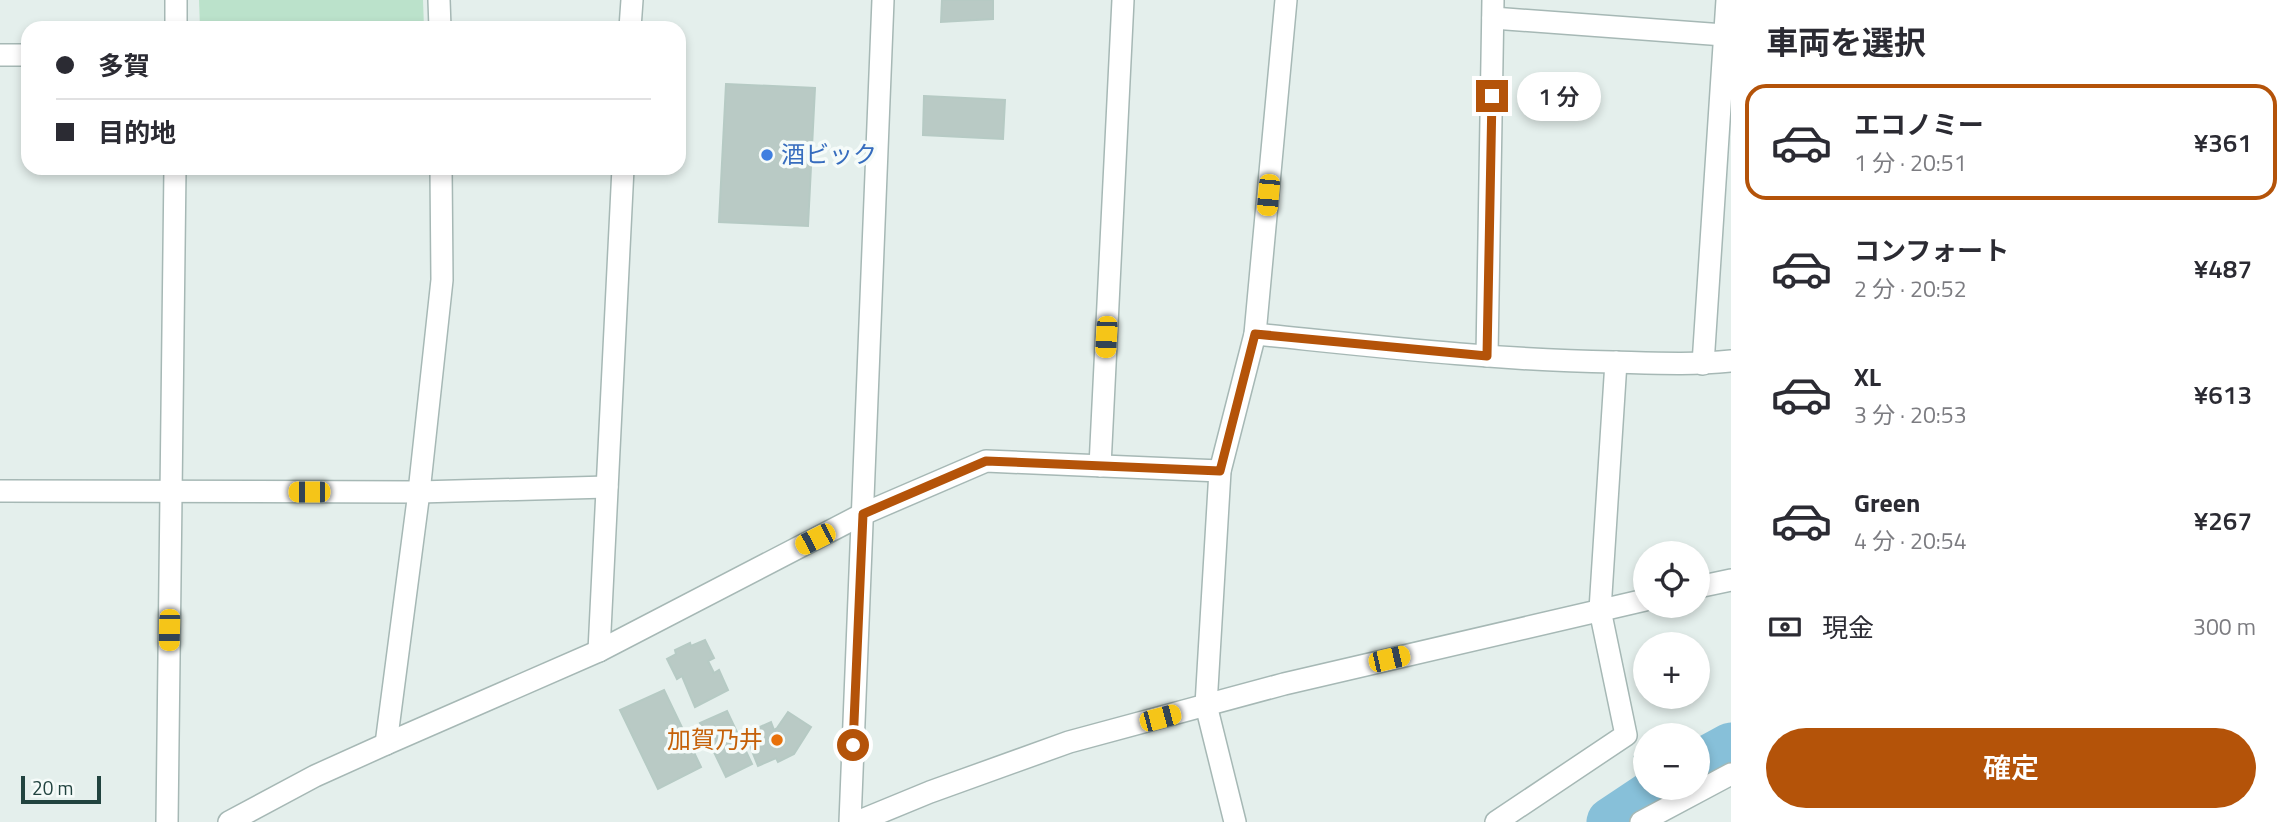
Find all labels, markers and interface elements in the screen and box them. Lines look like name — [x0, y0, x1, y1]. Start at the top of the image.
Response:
text: 車両を選択 — [1766, 18, 1926, 66]
text: 多賀 — [98, 46, 150, 85]
callout: 1 分 — [1516, 72, 1600, 120]
text: 1 分 — [1539, 79, 1579, 114]
route end — [1476, 80, 1508, 112]
text: エコノミー — [1854, 105, 1984, 144]
icon: car — [1770, 111, 1833, 174]
text: 目的地 — [98, 113, 176, 152]
text: ¥361 — [2194, 123, 2252, 162]
place label: 酒ビック — [781, 136, 877, 172]
text: 1 分 · 20:51 — [1854, 145, 1967, 180]
marker: 酒ビック — [759, 147, 775, 163]
car — [1256, 173, 1281, 217]
text: コンフォート — [1854, 231, 2009, 270]
icon: car — [1770, 237, 1833, 300]
text: ¥487 — [2194, 249, 2252, 288]
text: 2 分 · 20:52 — [1854, 271, 1967, 306]
car — [1095, 315, 1118, 359]
text: XL — [1854, 357, 1881, 396]
icon: car — [1770, 363, 1833, 426]
text: ¥613 — [2194, 375, 2252, 414]
text: 3 分 · 20:53 — [1854, 397, 1967, 432]
car — [289, 482, 331, 503]
text: Green — [1854, 483, 1920, 522]
icon: car — [1770, 489, 1833, 552]
text: ¥267 — [2194, 501, 2252, 540]
car — [792, 520, 839, 558]
text: 4 分 · 20:54 — [1854, 523, 1967, 558]
map controls — [1633, 541, 1710, 800]
button: locate — [1633, 541, 1710, 618]
icon: cash — [1766, 608, 1804, 646]
text: 現金 — [1822, 608, 1874, 647]
car — [159, 609, 180, 651]
text: 300 m — [2193, 609, 2256, 644]
button: + — [1633, 632, 1710, 709]
car — [1367, 644, 1412, 674]
car — [1137, 702, 1184, 734]
place label: 加賀乃井 — [667, 721, 763, 757]
button: − — [1633, 723, 1710, 800]
button: 確定 — [1766, 728, 2256, 808]
route start — [837, 729, 869, 761]
marker: 加賀乃井 — [769, 732, 785, 748]
scale bar — [21, 773, 102, 805]
text: 20 m — [32, 773, 73, 802]

